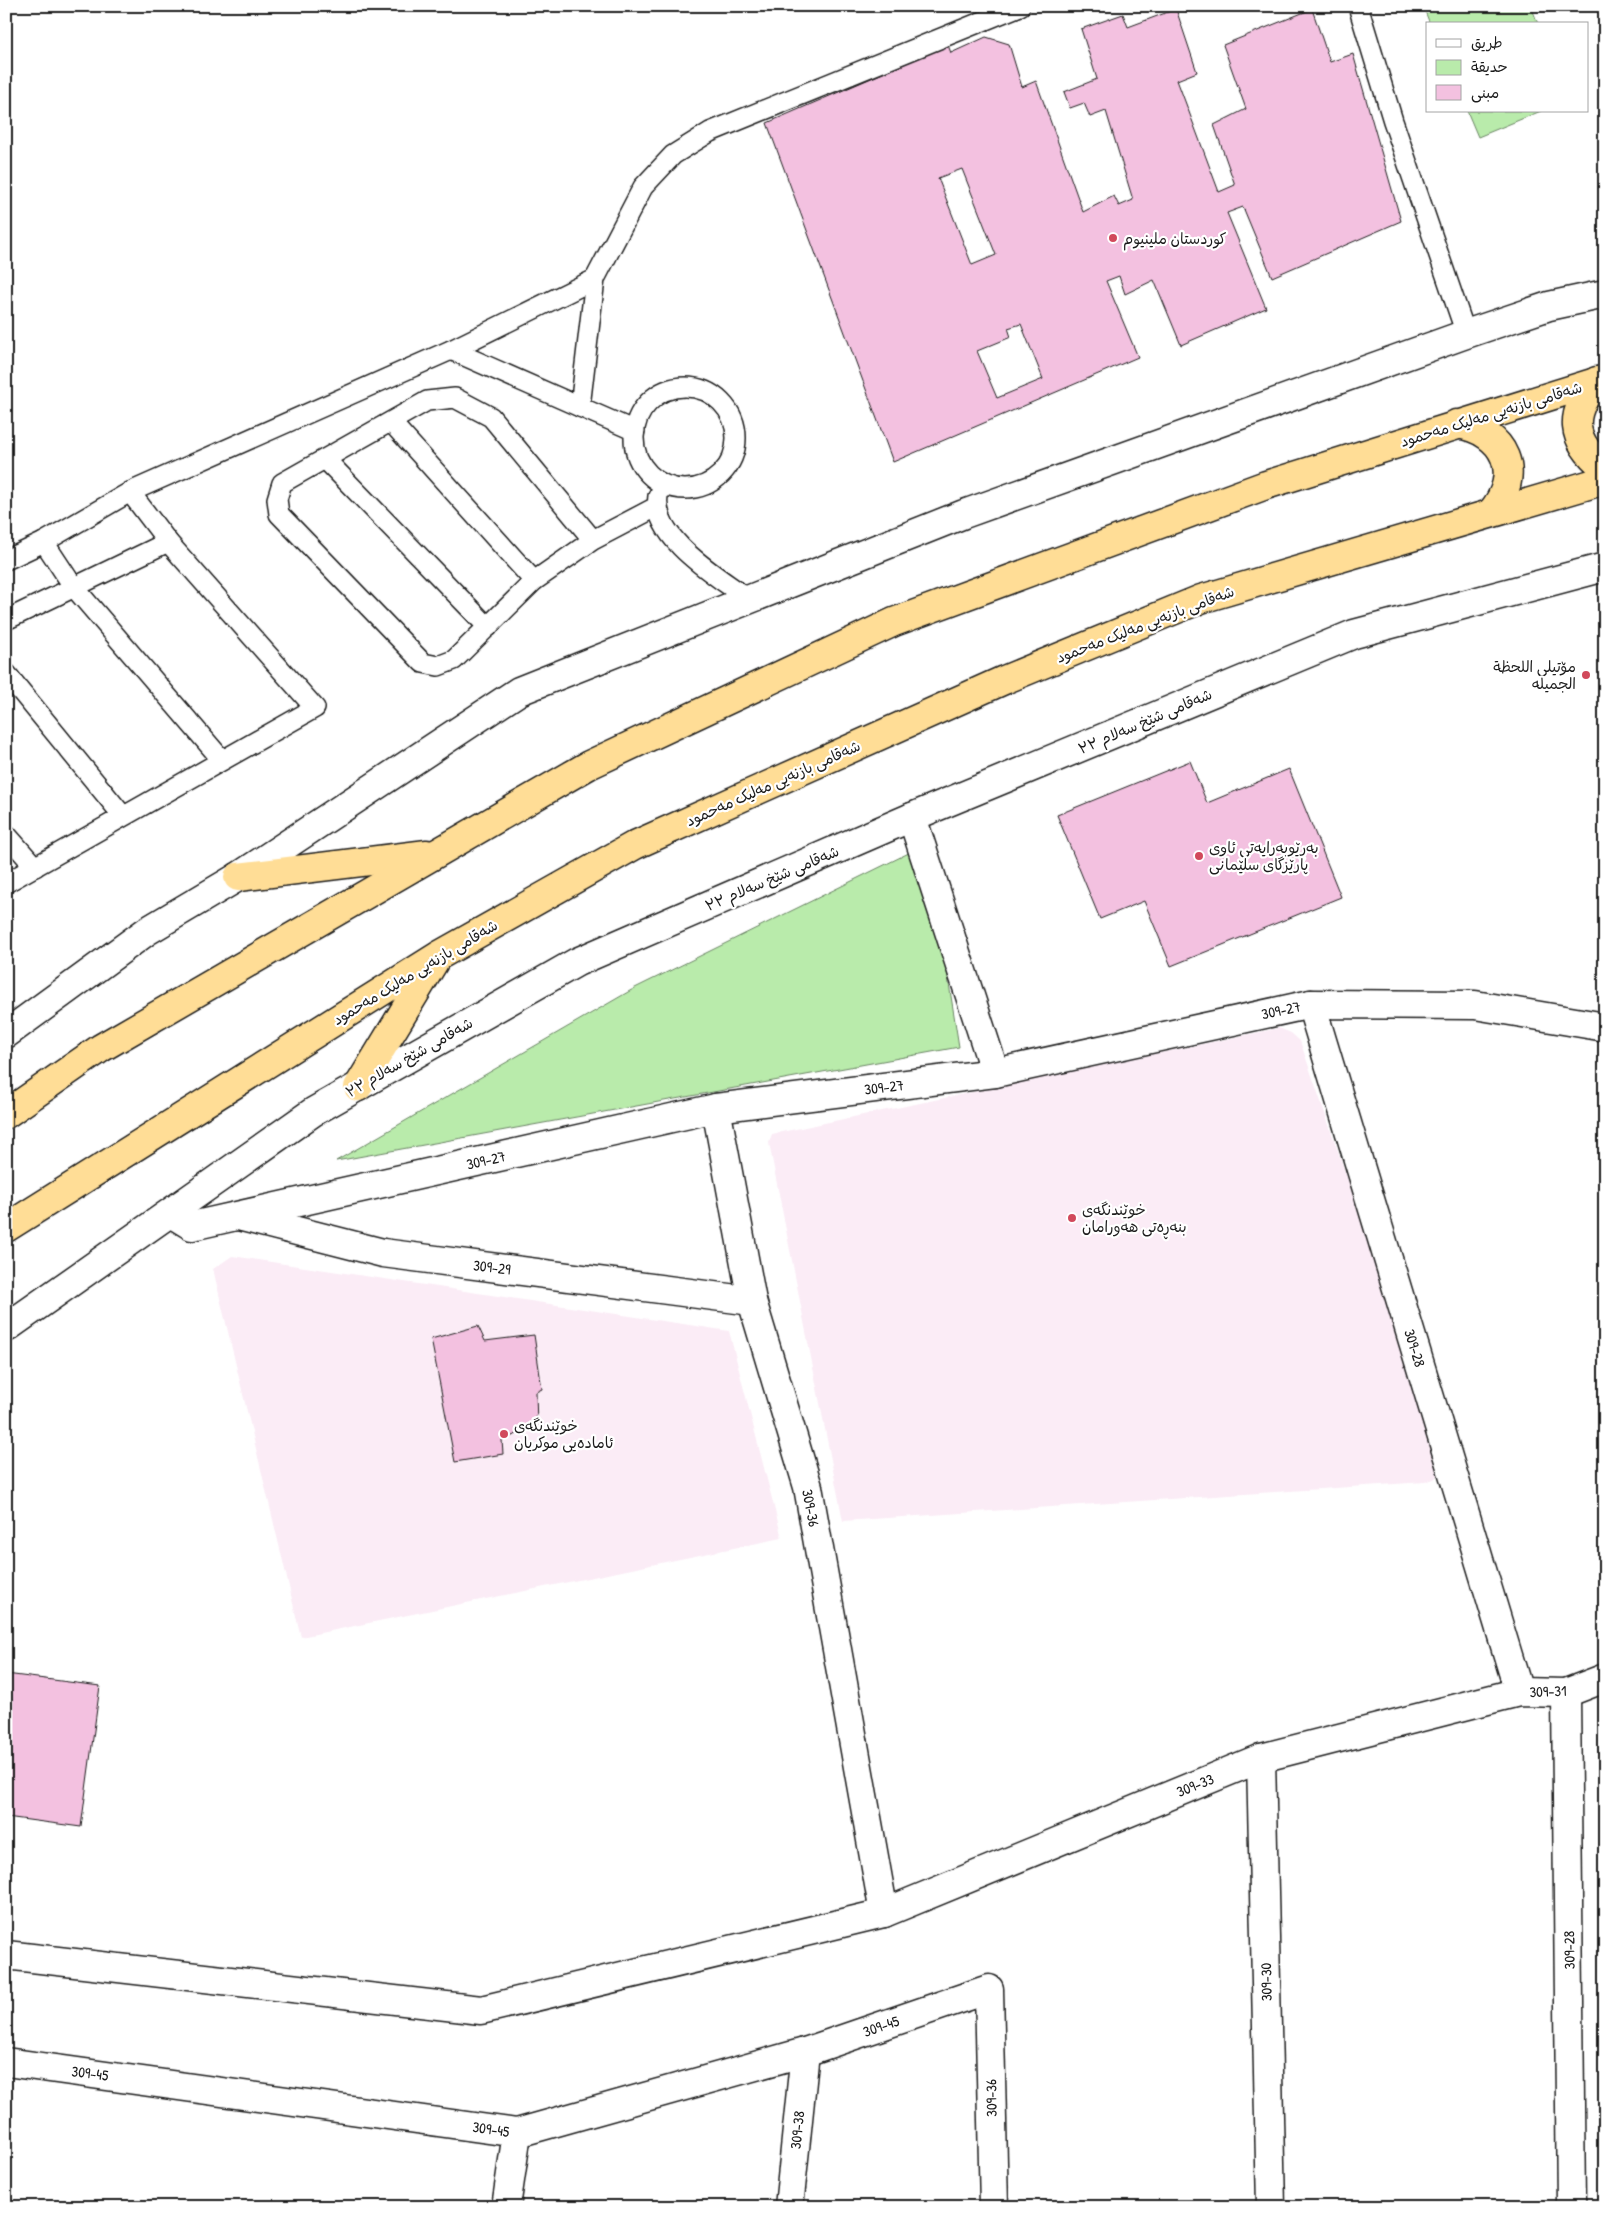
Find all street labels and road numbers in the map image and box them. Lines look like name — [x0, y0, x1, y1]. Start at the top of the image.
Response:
street label: شەقامی بازنەیی مەلیک مەحمود — [1397, 376, 1585, 452]
street label: شەقامی بازنەیی مەلیک مەحمود — [1053, 580, 1237, 668]
street label: شەقامی شێخ سەلام ٣٣ — [1075, 683, 1216, 761]
street label: شەقامی بازنەیی مەلیک مەحمود — [682, 735, 864, 831]
street label: شەقامی شێخ سەلام ٣٣ — [702, 840, 843, 918]
street label: شەقامی بازنەیی مەلیک مەحمود — [328, 914, 502, 1030]
street label: 309-27 — [1260, 996, 1302, 1024]
street label: شەقامی شێخ سەلام ٣٣ — [342, 1012, 477, 1104]
street label: 309-27 — [863, 1074, 905, 1100]
street label: 309-27 — [464, 1145, 508, 1175]
street label: 309-29 — [472, 1254, 512, 1280]
street label: 309-28 — [1399, 1327, 1431, 1369]
street label: 309-36 — [797, 1487, 825, 1529]
street label: 309-31 — [1529, 1680, 1567, 1702]
street label: 309-33 — [1173, 1768, 1217, 1802]
street label: 309-28 — [1558, 1931, 1580, 1969]
street label: 309-30 — [1255, 1962, 1277, 2001]
street label: 309-45 — [860, 2010, 903, 2042]
street label: 309-45 — [70, 2060, 110, 2086]
street label: 309-36 — [980, 2079, 1002, 2117]
street label: 309-38 — [785, 2110, 809, 2150]
street label: 309-45 — [471, 2116, 511, 2142]

